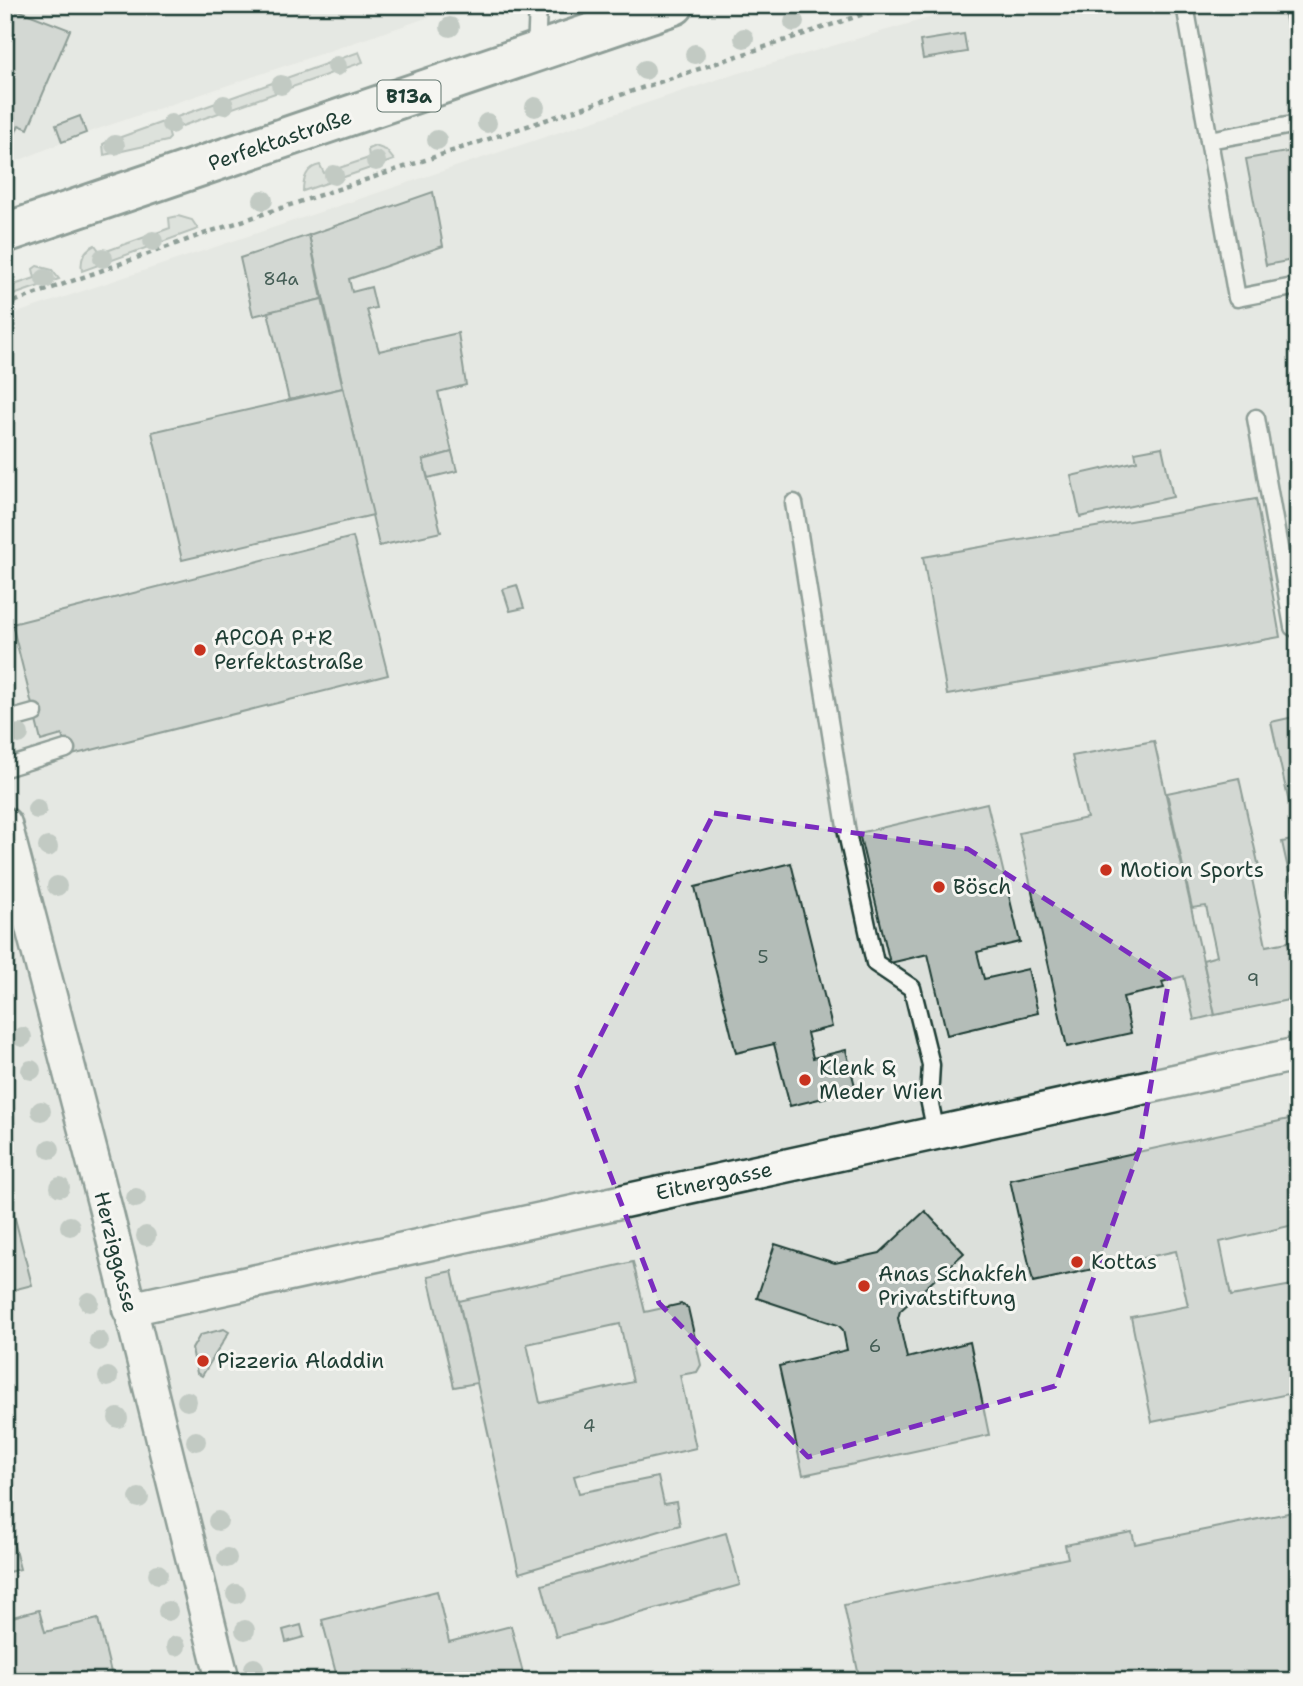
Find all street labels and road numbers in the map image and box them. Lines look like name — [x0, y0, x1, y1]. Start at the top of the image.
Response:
road number: B13a — [378, 80, 440, 111]
street label: Perfektastraße — [205, 102, 355, 178]
street label: Eitnergasse — [653, 1155, 775, 1207]
street label: Herziggasse — [87, 1188, 145, 1316]

